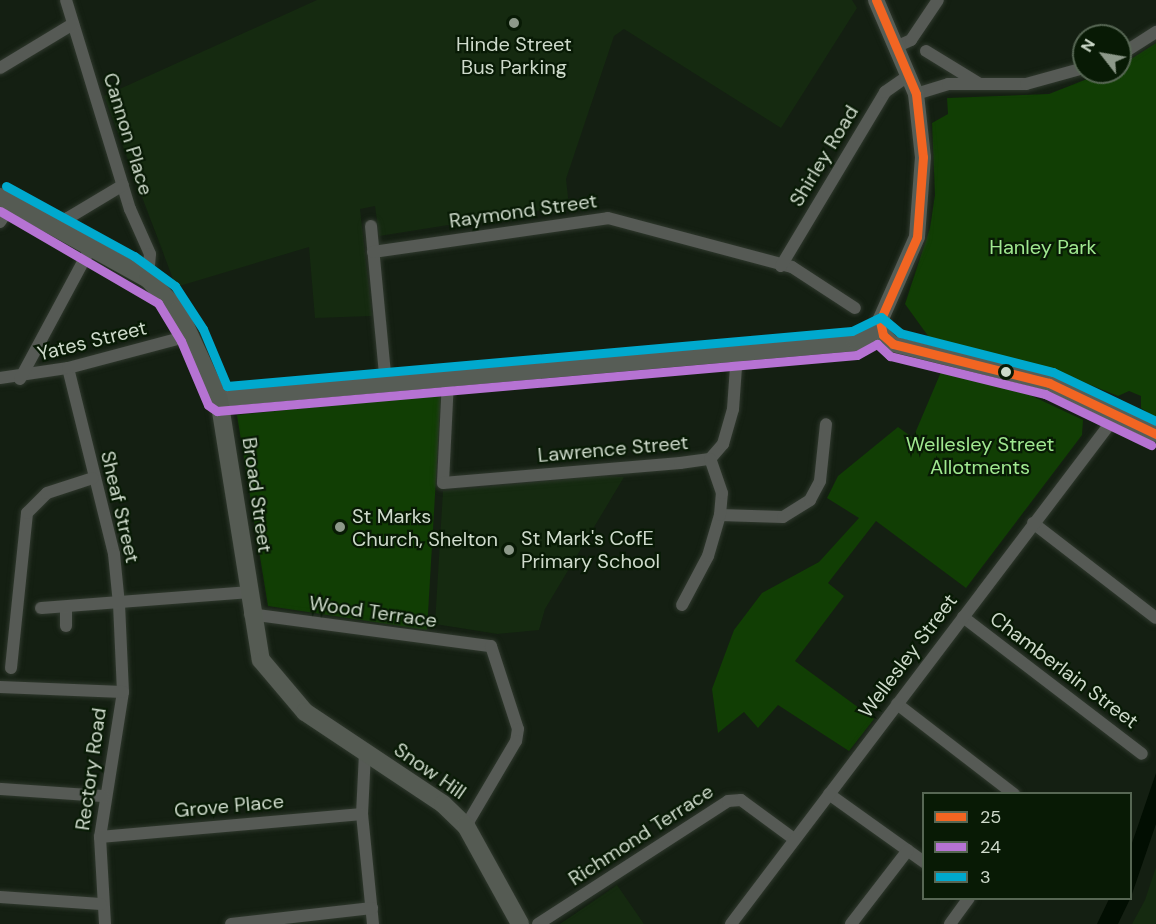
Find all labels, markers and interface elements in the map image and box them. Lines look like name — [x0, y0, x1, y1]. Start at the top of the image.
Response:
marker: Hinde Street Bus Parking — [507, 16, 521, 30]
north arrow — [1072, 24, 1132, 84]
place label: Hinde Street Bus Parking — [456, 33, 572, 80]
text: N — [1076, 35, 1100, 56]
street label: Cannon Place — [98, 70, 158, 198]
street label: Shirley Road — [784, 101, 864, 211]
street label: Raymond Street — [448, 189, 598, 233]
park label: Hanley Park — [989, 235, 1097, 259]
street label: Yates Street — [35, 316, 149, 366]
unlabelled marker — [1000, 366, 1012, 378]
street label: Lawrence Street — [537, 430, 689, 468]
park label: Wellesley Street Allotments — [906, 432, 1054, 479]
street label: Broad Street — [237, 436, 277, 554]
street label: Sheaf Street — [95, 449, 145, 565]
place label: St Marks Church, Shelton — [352, 504, 498, 551]
marker: St Marks Church, Shelton — [333, 520, 347, 534]
place label: St Mark's CofE Primary School — [521, 526, 660, 573]
marker: St Mark's CofE Primary School — [502, 543, 516, 557]
street label: Wellesley Street — [854, 589, 962, 723]
street label: Wood Terrace — [307, 591, 439, 633]
street label: Chamberlain Street — [985, 606, 1143, 734]
street label: Rectory Road — [71, 706, 111, 832]
street label: Snow Hill — [389, 738, 471, 804]
street label: Richmond Terrace — [564, 779, 718, 891]
street label: Grove Place — [173, 789, 285, 823]
legend — [922, 792, 1132, 900]
text: 25 — [980, 805, 1001, 829]
text: 24 — [980, 835, 1001, 859]
text: 3 — [980, 865, 991, 889]

